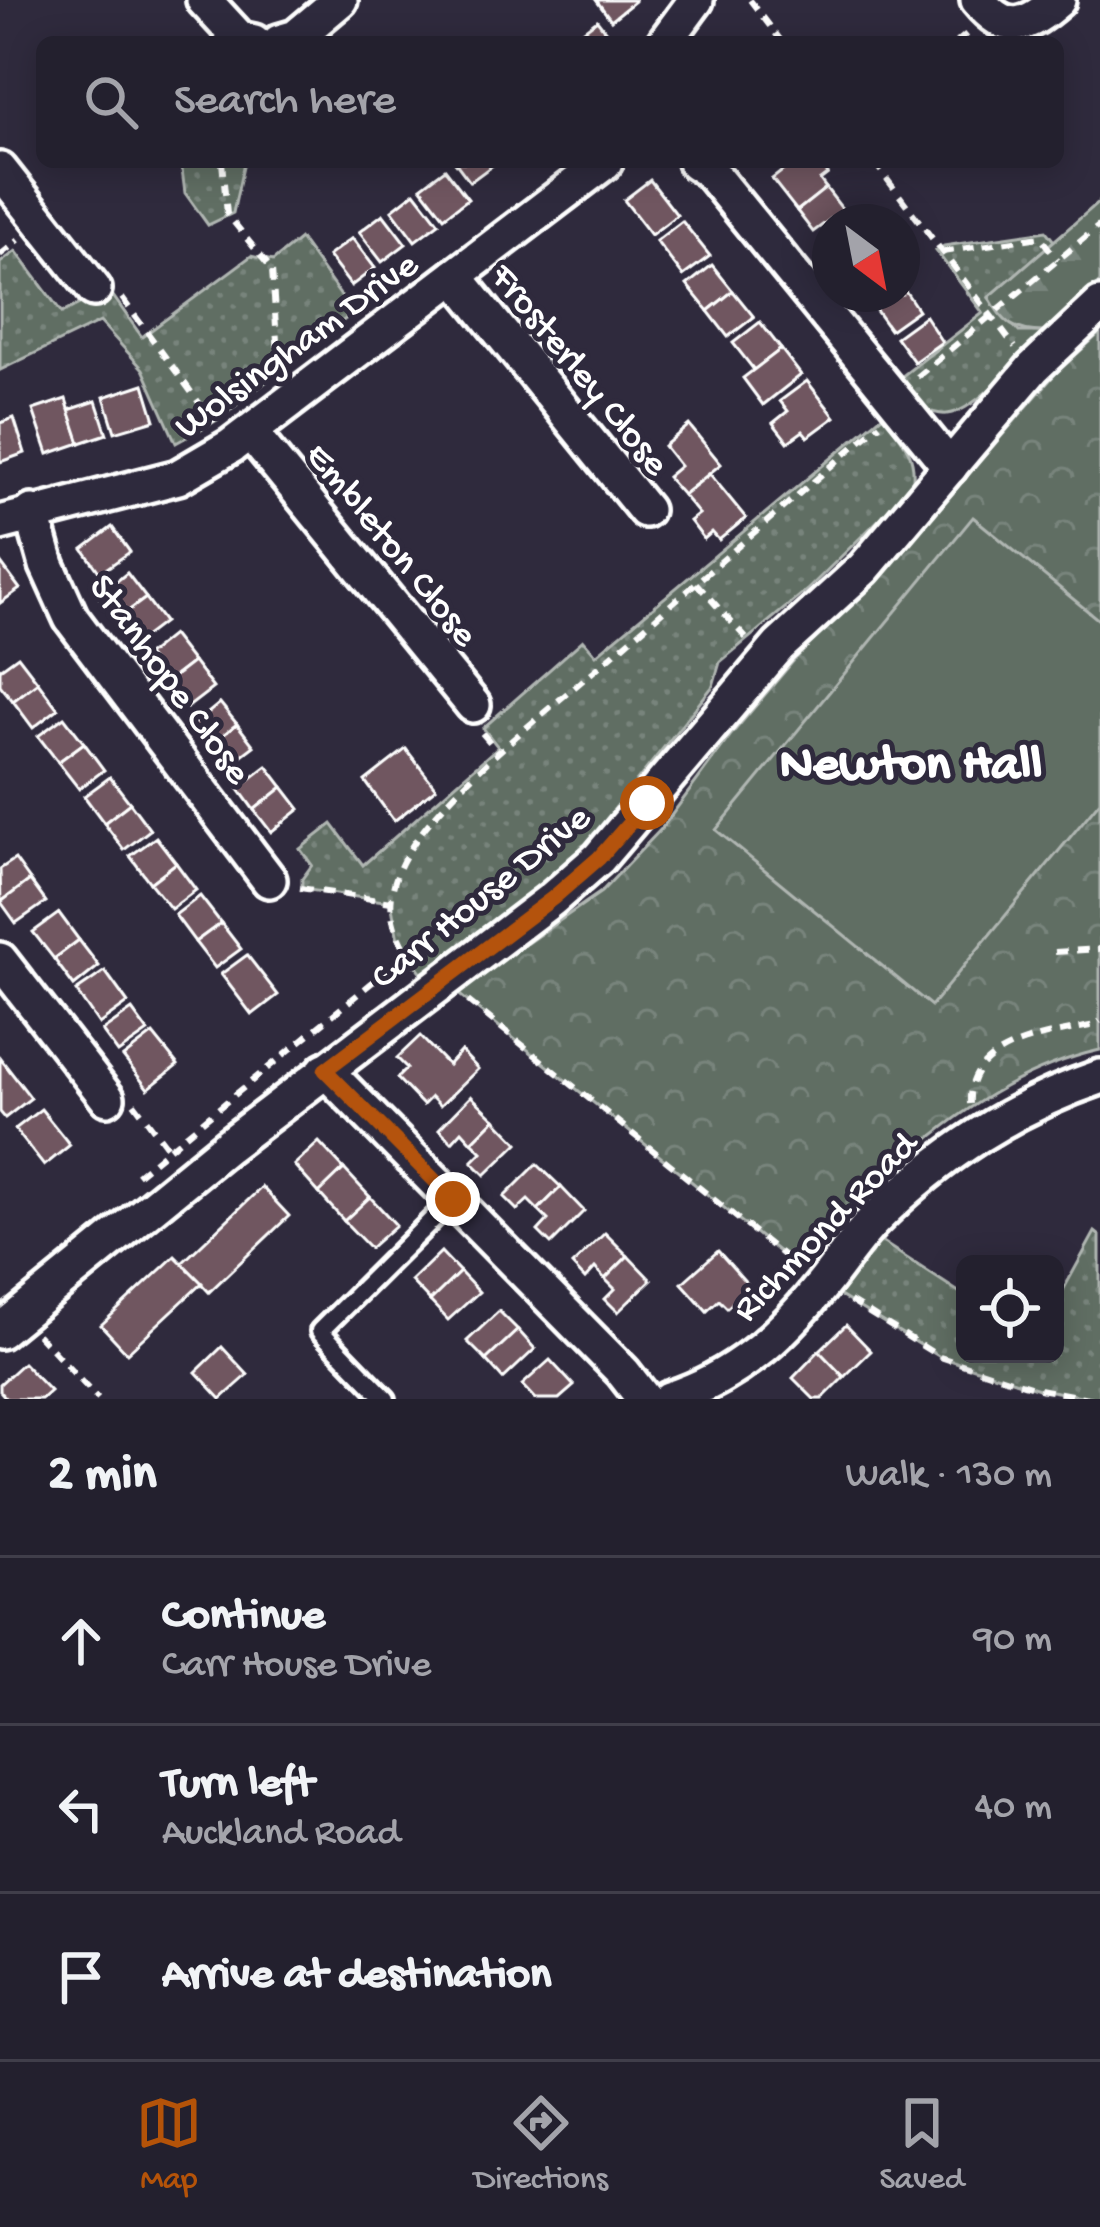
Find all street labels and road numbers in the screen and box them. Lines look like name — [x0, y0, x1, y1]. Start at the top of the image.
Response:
street label: Wolsingham Drive — [167, 243, 430, 452]
street label: Frosterley Close — [477, 255, 678, 488]
street label: Embleton Close — [293, 435, 487, 659]
street label: Stanhope Close — [76, 567, 259, 796]
street label: Carr House Drive — [363, 796, 602, 1002]
street label: Richmond Road — [725, 1122, 931, 1334]

